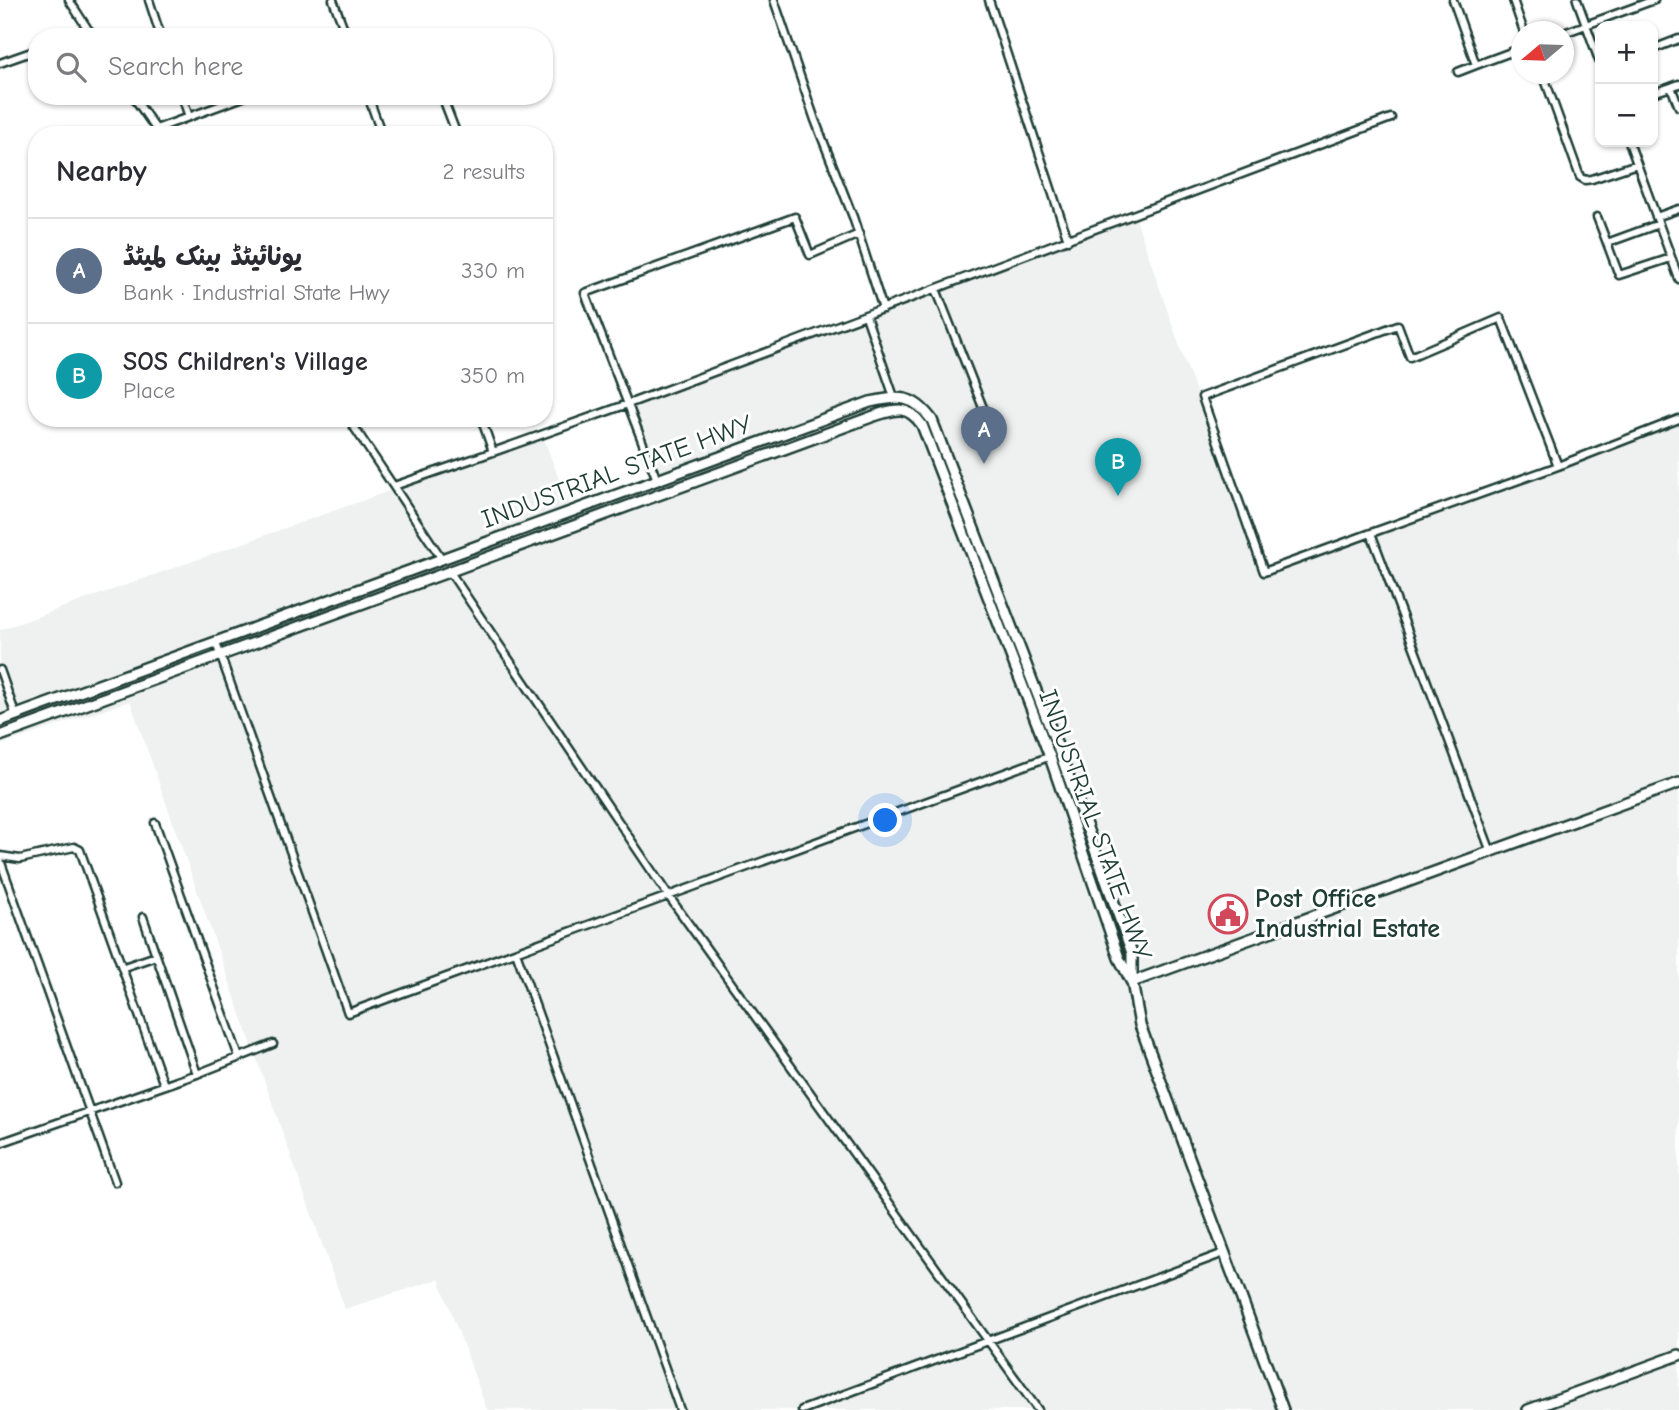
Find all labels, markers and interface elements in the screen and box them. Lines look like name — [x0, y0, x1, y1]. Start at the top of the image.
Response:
north arrow — [1511, 21, 1574, 84]
map controls — [1595, 21, 1658, 147]
button: + — [1595, 21, 1658, 84]
search box — [28, 28, 553, 105]
icon: search — [52, 48, 90, 86]
text: Search here — [108, 52, 243, 82]
button: − — [1595, 84, 1658, 147]
text: Nearby — [56, 154, 147, 189]
text: 2 results — [443, 158, 525, 185]
text: یونائیٹڈ بینک لمیٹڈ — [123, 242, 302, 272]
text: A — [73, 257, 85, 284]
text: 330 m — [461, 257, 525, 284]
text: Bank · Industrial State Hwy — [123, 279, 389, 306]
text: SOS Children's Village — [123, 347, 368, 377]
text: B — [72, 362, 86, 389]
text: 350 m — [460, 362, 525, 389]
text: Place — [123, 377, 175, 404]
pin: A — [961, 406, 1007, 464]
street label: INDUSTRIAL STATE HWY — [478, 409, 757, 535]
pin: B — [1095, 438, 1141, 496]
street label: INDUSTRIAL STATE HWY — [1032, 686, 1158, 965]
your location — [868, 803, 902, 837]
place label: Post Office Industrial Estate — [1255, 884, 1440, 944]
public building icon: Post Office Industrial Estate — [1207, 893, 1249, 935]

